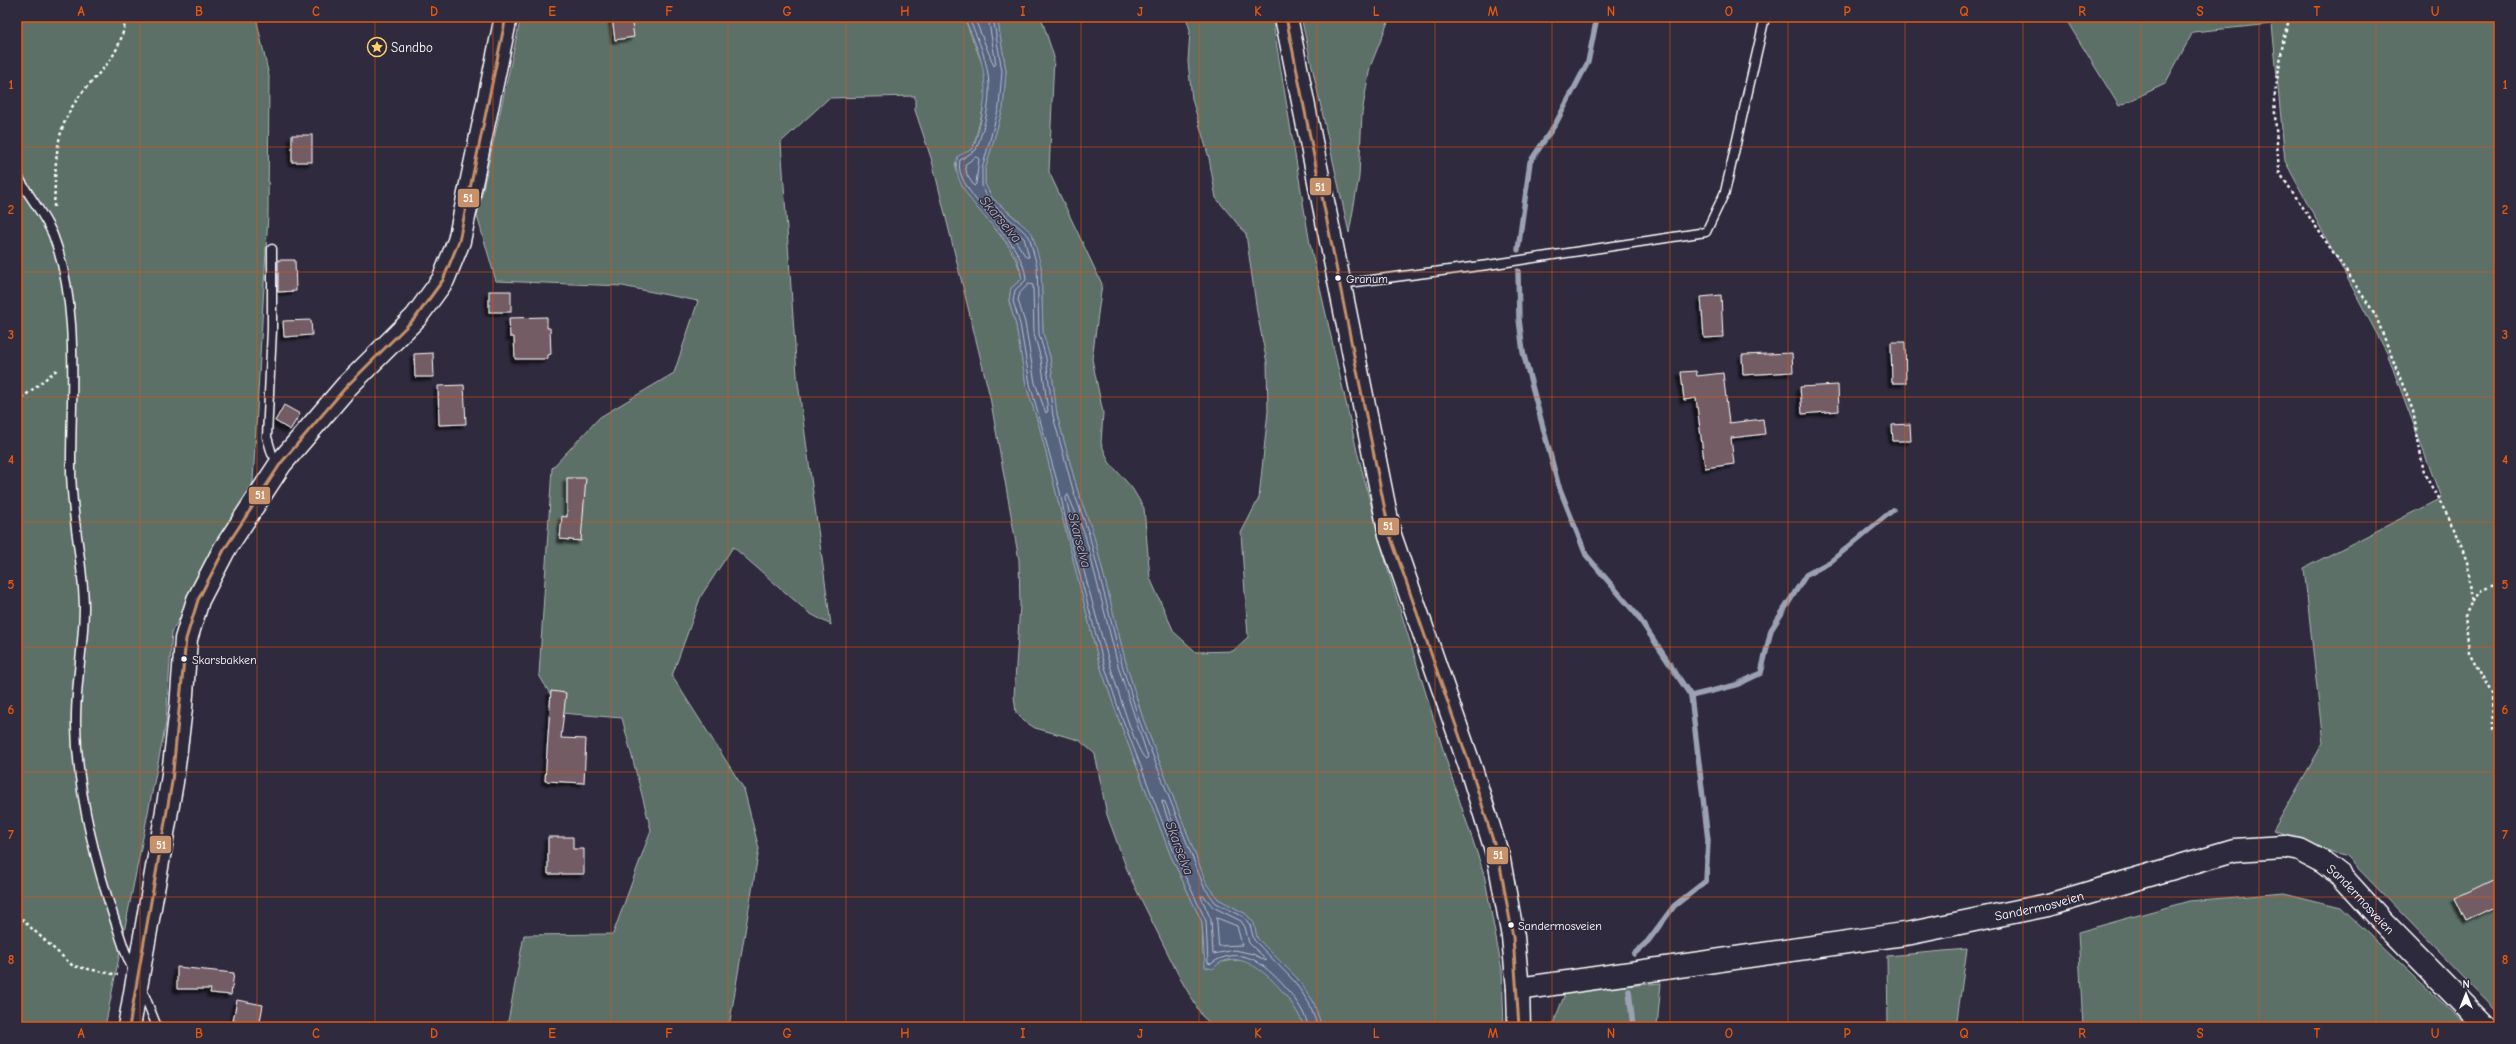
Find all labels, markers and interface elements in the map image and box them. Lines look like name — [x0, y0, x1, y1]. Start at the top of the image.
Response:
text: A — [77, 4, 85, 19]
text: B — [195, 4, 203, 19]
text: C — [312, 4, 320, 19]
text: D — [430, 4, 438, 19]
text: E — [548, 4, 556, 19]
text: F — [665, 4, 673, 19]
text: G — [782, 4, 792, 19]
text: H — [900, 4, 910, 19]
text: I — [1020, 4, 1026, 19]
text: J — [1137, 4, 1143, 19]
text: K — [1254, 4, 1262, 19]
text: L — [1373, 4, 1380, 19]
text: M — [1488, 4, 1499, 19]
text: N — [1607, 4, 1615, 19]
text: O — [1725, 4, 1733, 19]
text: P — [1843, 4, 1851, 19]
text: Q — [1959, 4, 1969, 19]
text: R — [2078, 4, 2086, 19]
text: S — [2196, 4, 2204, 19]
text: T — [2314, 4, 2321, 19]
text: U — [2431, 4, 2440, 19]
place icon: Sandbo — [366, 36, 388, 58]
place label: Sandbo — [391, 40, 433, 55]
text: 1 — [8, 77, 14, 92]
text: 1 — [2502, 77, 2508, 92]
line badge: 51 — [1309, 177, 1332, 196]
text: 51 — [1315, 181, 1325, 194]
line badge: 51 — [457, 188, 480, 208]
text: 51 — [463, 192, 473, 205]
water label: Skarselva — [976, 192, 1025, 246]
text: 2 — [8, 202, 14, 217]
text: 2 — [2502, 202, 2508, 217]
place label: Granum — [1346, 272, 1388, 286]
marker: Granum — [1333, 273, 1343, 283]
text: 3 — [8, 327, 14, 342]
text: 3 — [2502, 327, 2508, 342]
text: 4 — [8, 452, 14, 467]
text: 4 — [2502, 452, 2508, 467]
line badge: 51 — [248, 486, 271, 505]
text: 51 — [255, 489, 265, 502]
water label: Skarselva — [1064, 511, 1095, 569]
line badge: 51 — [1377, 517, 1400, 536]
text: 51 — [1383, 520, 1393, 533]
text: 5 — [8, 577, 15, 592]
text: 5 — [2502, 577, 2509, 592]
place label: Skarsbakken — [192, 653, 257, 667]
marker: Skarsbakken — [179, 654, 189, 664]
text: 6 — [8, 702, 15, 717]
text: 6 — [2502, 702, 2509, 717]
water label: Skarselva — [1162, 819, 1198, 877]
text: 7 — [8, 827, 14, 842]
text: 7 — [2502, 827, 2508, 842]
line badge: 51 — [149, 835, 172, 854]
text: 51 — [156, 839, 166, 852]
line badge: 51 — [1486, 846, 1509, 865]
text: 51 — [1493, 849, 1503, 862]
street label: Sandermosveien — [2324, 861, 2397, 937]
street label: Sandermosveien — [1993, 888, 2085, 924]
place label: Sandermosveien — [1518, 919, 1602, 933]
marker: Sandermosveien — [1506, 920, 1516, 930]
text: 8 — [8, 952, 14, 967]
text: 8 — [2502, 952, 2508, 967]
north arrow — [2446, 974, 2486, 1014]
text: N — [2462, 978, 2470, 991]
text: A — [77, 1026, 85, 1041]
text: B — [195, 1026, 203, 1041]
text: C — [312, 1026, 320, 1041]
text: D — [430, 1026, 438, 1041]
text: E — [548, 1026, 556, 1041]
text: F — [665, 1026, 673, 1041]
text: G — [782, 1026, 792, 1041]
text: H — [900, 1026, 910, 1041]
text: I — [1020, 1026, 1026, 1041]
text: J — [1137, 1026, 1143, 1041]
text: K — [1254, 1026, 1262, 1041]
text: L — [1373, 1026, 1380, 1041]
text: M — [1488, 1026, 1499, 1041]
text: N — [1607, 1026, 1615, 1041]
text: O — [1725, 1026, 1733, 1041]
text: P — [1843, 1026, 1851, 1041]
text: Q — [1959, 1026, 1969, 1041]
text: R — [2078, 1026, 2086, 1041]
text: S — [2196, 1026, 2204, 1041]
text: T — [2314, 1026, 2321, 1041]
text: U — [2431, 1026, 2440, 1041]

